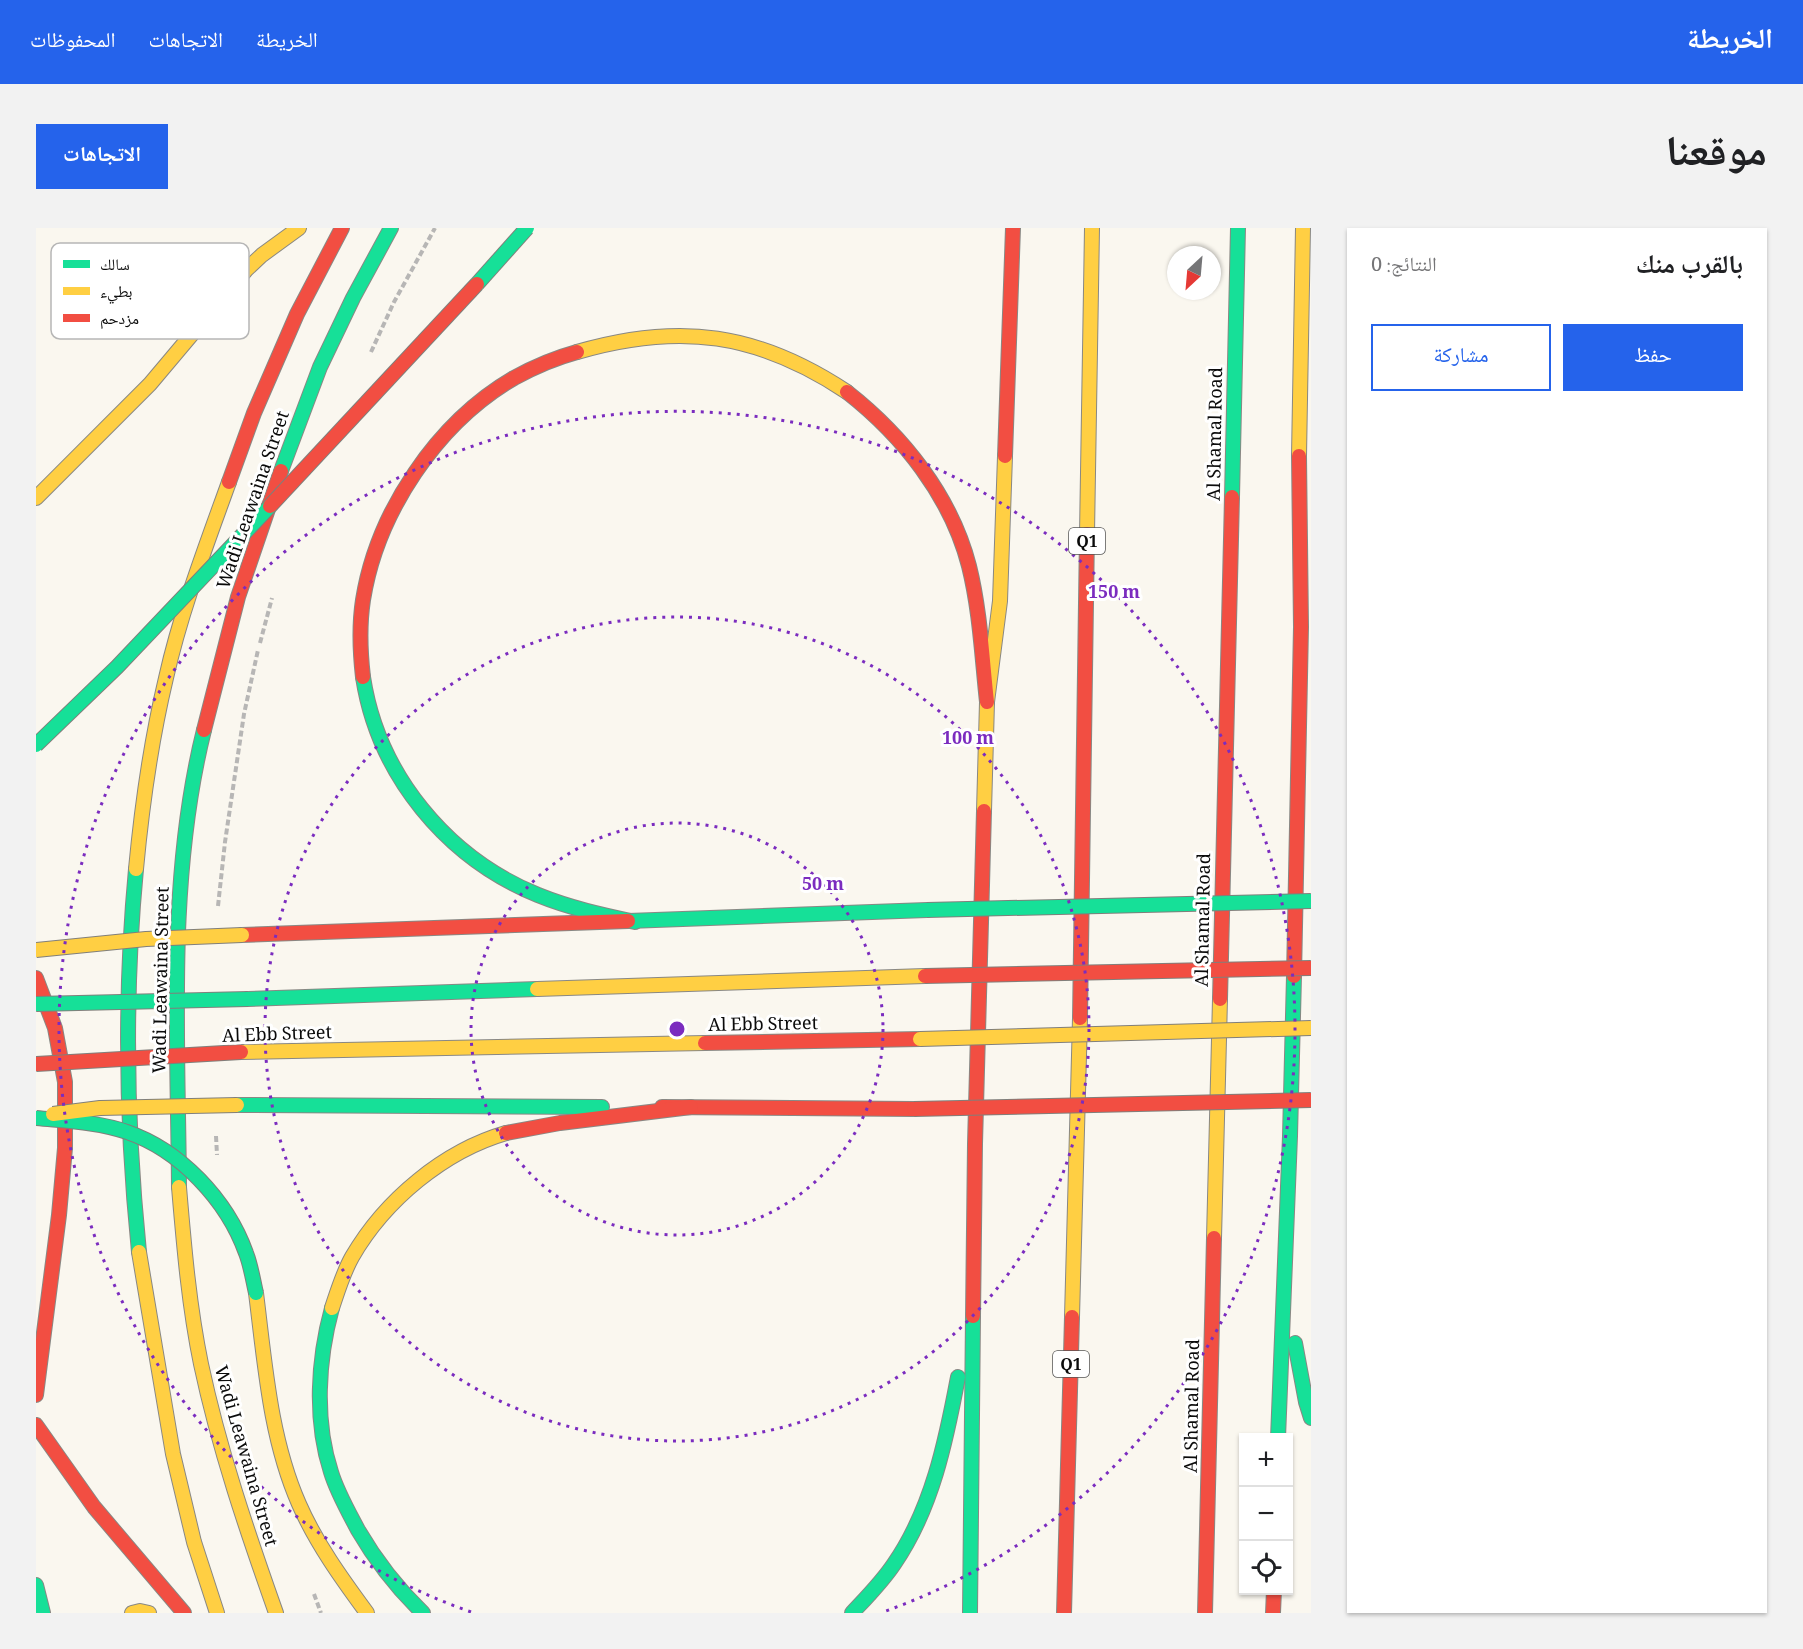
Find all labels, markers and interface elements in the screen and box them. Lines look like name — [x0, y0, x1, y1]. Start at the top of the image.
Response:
text: الخريطة — [1687, 18, 1773, 66]
text: المحفوظات — [30, 25, 115, 60]
text: الاتجاهات — [148, 25, 223, 60]
text: الخريطة — [256, 25, 318, 60]
text: موقعنا — [1666, 120, 1767, 192]
button: الاتجاهات — [36, 124, 168, 189]
legend — [51, 243, 249, 339]
text: بالقرب منك — [1636, 245, 1743, 289]
north arrow — [1167, 246, 1221, 300]
text: النتائج: 0 — [1371, 250, 1437, 284]
text: سالك — [100, 253, 130, 280]
text: بطيء — [100, 280, 132, 307]
text: مزدحم — [100, 307, 139, 334]
button: مشاركة — [1371, 324, 1551, 391]
button: حفظ — [1563, 324, 1743, 391]
street label: Al Shamal Road — [1201, 367, 1233, 501]
street label: Wadi Leawaina Street — [210, 407, 299, 594]
road number: Q1 — [1069, 528, 1105, 554]
text: 150 m — [1088, 579, 1140, 609]
text: 100 m — [942, 725, 994, 755]
street label: Al Shamal Road — [1189, 853, 1221, 987]
text: 50 m — [802, 871, 844, 901]
street label: Wadi Leawaina Street — [146, 886, 180, 1074]
street label: Al Ebb Street — [708, 1010, 818, 1042]
street label: Al Ebb Street — [222, 1019, 332, 1053]
centre of rings — [667, 1019, 687, 1039]
street label: Al Shamal Road — [1178, 1339, 1210, 1473]
road number: Q1 — [1053, 1351, 1089, 1377]
street label: Wadi Leawaina Street — [204, 1363, 284, 1550]
map controls — [1239, 1433, 1293, 1595]
button: + — [1239, 1433, 1293, 1487]
button: − — [1239, 1487, 1293, 1541]
button: locate — [1239, 1541, 1293, 1595]

